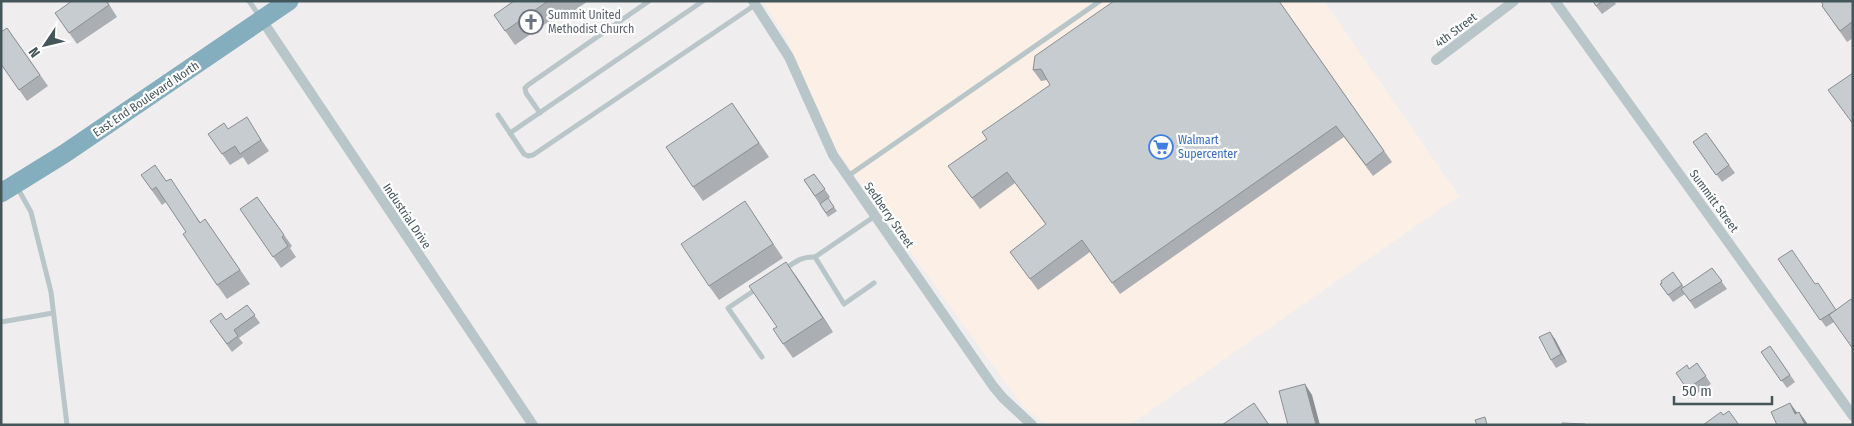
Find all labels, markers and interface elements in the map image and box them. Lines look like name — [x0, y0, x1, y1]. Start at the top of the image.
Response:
place label: Summit United Methodist Church — [548, 8, 634, 36]
church icon: Summit United Methodist Church — [518, 9, 544, 35]
street label: 4th Street — [1432, 10, 1480, 50]
north arrow — [20, 20, 70, 70]
text: N — [25, 44, 44, 60]
street label: East End Boulevard North — [90, 58, 202, 140]
place label: Walmart Supercenter — [1178, 133, 1238, 161]
supermarket icon: Walmart Supercenter — [1148, 134, 1174, 160]
street label: Summitt Street — [1687, 167, 1741, 235]
street label: Sedberry Street — [861, 180, 917, 250]
street label: Industrial Drive — [380, 181, 434, 251]
scale bar — [1674, 374, 1772, 406]
text: 50 m — [1682, 382, 1712, 400]

